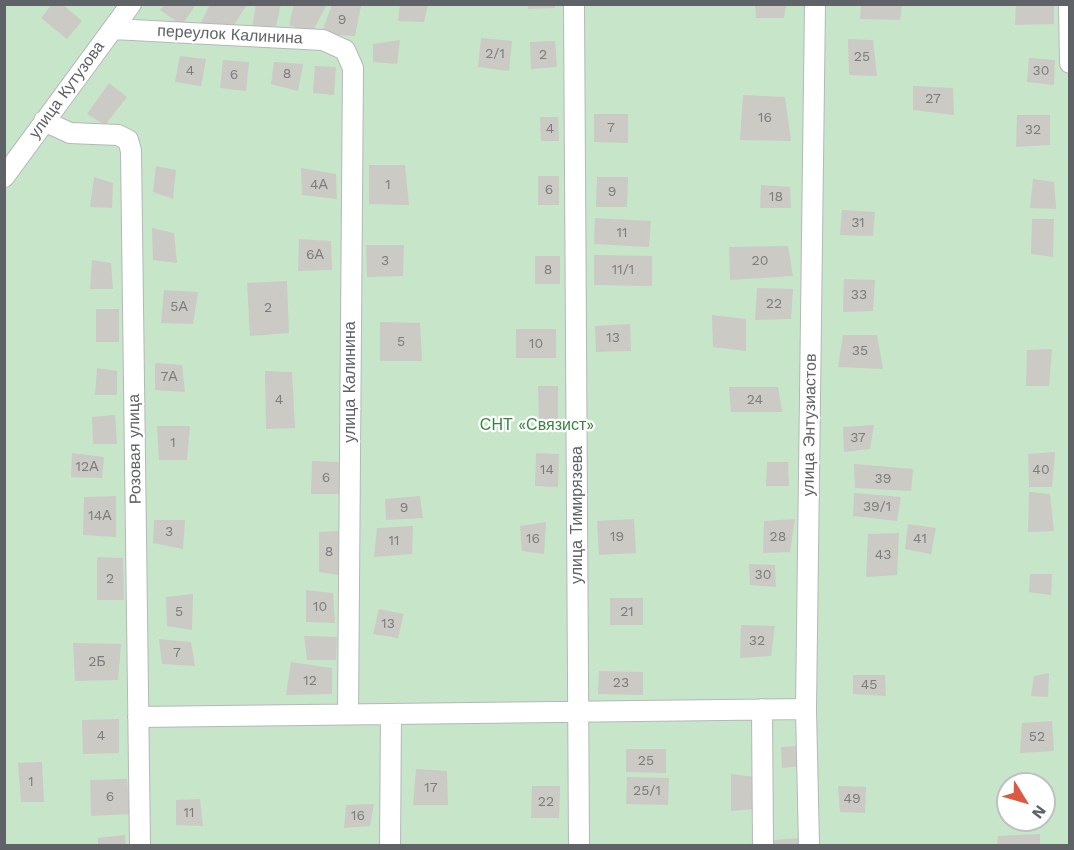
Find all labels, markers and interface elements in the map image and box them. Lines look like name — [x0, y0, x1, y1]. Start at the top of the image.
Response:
house number: 9 — [338, 12, 346, 28]
street label: переулок Калинина — [157, 22, 303, 48]
street label: улица Кутузова — [25, 38, 109, 142]
house number: 2/1 — [485, 46, 505, 62]
house number: 2 — [539, 47, 547, 63]
house number: 25 — [854, 49, 870, 65]
house number: 4 — [186, 63, 194, 79]
house number: 30 — [1033, 63, 1049, 79]
house number: 8 — [283, 66, 291, 82]
house number: 6 — [230, 67, 238, 83]
house number: 27 — [925, 91, 941, 107]
house number: 16 — [758, 110, 772, 126]
house number: 7 — [607, 120, 615, 136]
house number: 4 — [546, 121, 554, 137]
house number: 32 — [1025, 122, 1041, 138]
house number: 4А — [310, 177, 328, 193]
house number: 1 — [385, 177, 391, 193]
house number: 6 — [545, 182, 553, 198]
house number: 9 — [608, 184, 616, 200]
house number: 18 — [769, 189, 783, 205]
house number: 31 — [851, 215, 865, 231]
house number: 11 — [617, 225, 627, 241]
house number: 6А — [306, 247, 324, 263]
house number: 3 — [381, 253, 389, 269]
house number: 20 — [752, 253, 768, 269]
house number: 8 — [544, 262, 552, 278]
house number: 11/1 — [612, 262, 634, 278]
house number: 33 — [851, 287, 867, 303]
house number: 22 — [766, 296, 782, 312]
house number: 5А — [170, 299, 188, 315]
house number: 2 — [264, 300, 272, 316]
street label: улица Калинина — [340, 321, 360, 443]
house number: 13 — [606, 330, 620, 346]
house number: 5 — [397, 334, 405, 350]
house number: 10 — [529, 336, 543, 352]
house number: 35 — [852, 343, 868, 359]
street label: улица Энтузиастов — [799, 353, 821, 497]
house number: 7А — [160, 369, 178, 385]
house number: 4 — [275, 392, 283, 408]
house number: 24 — [747, 392, 763, 408]
street label: Розовая улица — [124, 394, 146, 504]
park label: СНТ «Связист» — [480, 415, 594, 435]
house number: 37 — [850, 430, 866, 446]
house number: 1 — [170, 435, 176, 451]
street label: улица Тимирязева — [567, 446, 587, 584]
house number: 12А — [76, 459, 98, 475]
house number: 14 — [540, 462, 554, 478]
house number: 40 — [1032, 462, 1050, 478]
house number: 6 — [322, 470, 330, 486]
house number: 39 — [875, 471, 891, 487]
house number: 39/1 — [863, 499, 891, 515]
house number: 9 — [400, 500, 408, 516]
house number: 14А — [88, 508, 112, 524]
house number: 3 — [165, 524, 173, 540]
house number: 19 — [610, 529, 624, 545]
house number: 28 — [770, 529, 786, 545]
house number: 16 — [526, 531, 540, 547]
house number: 41 — [913, 531, 927, 547]
house number: 11 — [389, 533, 399, 549]
house number: 8 — [325, 544, 333, 560]
house number: 43 — [875, 547, 891, 563]
house number: 30 — [755, 567, 771, 583]
house number: 2 — [106, 571, 114, 587]
house number: 10 — [313, 599, 327, 615]
house number: 5 — [175, 604, 183, 620]
house number: 21 — [620, 604, 634, 620]
house number: 13 — [381, 616, 395, 632]
house number: 32 — [749, 633, 765, 649]
house number: 7 — [173, 645, 181, 661]
house number: 2Б — [88, 654, 106, 670]
house number: 12 — [303, 673, 317, 689]
house number: 23 — [613, 675, 629, 691]
house number: 45 — [861, 677, 877, 693]
house number: 4 — [97, 728, 105, 744]
house number: 52 — [1029, 729, 1045, 745]
house number: 25 — [638, 753, 654, 769]
north arrow — [996, 772, 1056, 832]
house number: 1 — [28, 774, 34, 790]
house number: 17 — [424, 780, 438, 796]
house number: 25/1 — [633, 783, 661, 799]
house number: 6 — [106, 789, 114, 805]
house number: 49 — [843, 791, 861, 807]
house number: 22 — [538, 794, 554, 810]
text: N — [1028, 801, 1050, 822]
house number: 11 — [184, 805, 194, 821]
house number: 16 — [351, 808, 365, 824]

